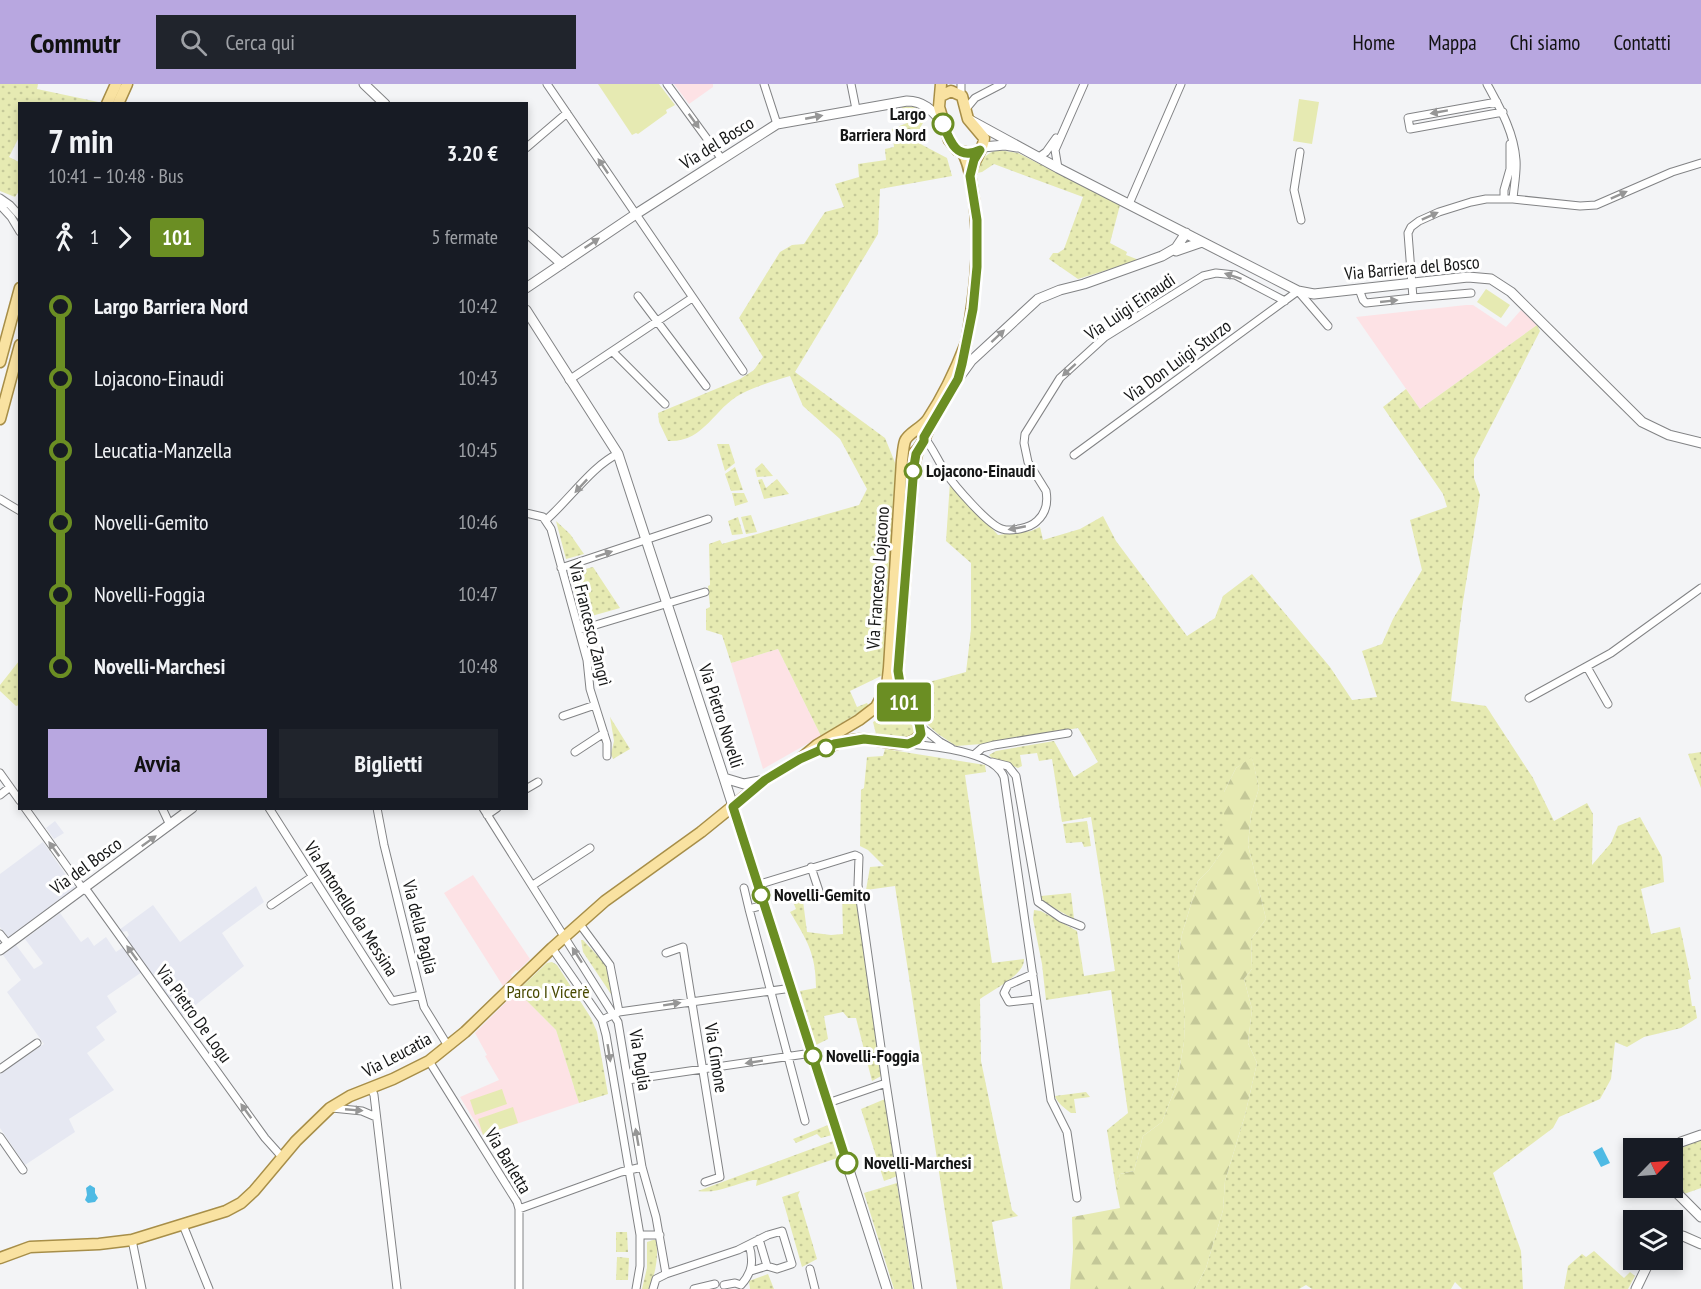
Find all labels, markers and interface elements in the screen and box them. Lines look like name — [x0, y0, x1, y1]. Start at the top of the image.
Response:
search box — [156, 15, 576, 69]
text: Commutr — [30, 24, 120, 61]
icon: search — [177, 26, 210, 59]
text: Cerca qui — [225, 28, 295, 56]
text: Home — [1353, 29, 1395, 56]
text: Mappa — [1428, 29, 1477, 56]
text: Chi siamo — [1510, 29, 1580, 56]
text: Contatti — [1613, 29, 1671, 56]
place label: Largo Barriera Nord — [840, 102, 926, 146]
one-way arrow — [1430, 108, 1449, 117]
street label: Via del Bosco — [675, 111, 758, 175]
one-way arrow — [805, 112, 824, 121]
one-way arrow — [688, 113, 700, 129]
marker: Largo Barriera Nord — [932, 113, 954, 135]
text: 7 min — [48, 119, 113, 162]
text: 3.20 € — [447, 139, 498, 167]
one-way arrow — [598, 158, 609, 174]
text: 10:41 – 10:48 · Bus — [48, 163, 183, 189]
one-way arrow — [1611, 190, 1629, 200]
one-way arrow — [1421, 212, 1438, 221]
icon: walk — [48, 221, 81, 254]
icon: forward — [108, 221, 141, 254]
text: 1 — [90, 224, 99, 250]
text: 101 — [162, 224, 192, 251]
text: 5 fermate — [431, 224, 498, 250]
one-way arrow — [584, 237, 600, 249]
street label: Via Barriera del Bosco — [1342, 250, 1481, 285]
street label: Via Luigi Einaudi — [1079, 268, 1179, 346]
one-way arrow — [1224, 271, 1242, 280]
text: Largo Barriera Nord — [94, 292, 248, 320]
text: 10:42 — [458, 293, 498, 319]
one-way arrow — [1379, 296, 1398, 306]
street label: Via Don Luigi Sturzo — [1119, 314, 1236, 408]
one-way arrow — [991, 330, 1005, 344]
one-way arrow — [1061, 363, 1076, 377]
text: Lojacono-Einaudi — [94, 364, 224, 392]
text: 10:43 — [458, 365, 498, 391]
text: Leucatia-Manzella — [94, 436, 232, 464]
text: 10:45 — [458, 437, 498, 463]
place label: Lojacono-Einaudi — [926, 459, 1036, 482]
marker: Lojacono-Einaudi — [904, 462, 922, 480]
one-way arrow — [574, 478, 588, 493]
street label: Via Francesco Lojacono — [861, 506, 894, 651]
text: Novelli-Gemito — [94, 508, 209, 536]
text: 10:46 — [458, 509, 498, 535]
one-way arrow — [1008, 524, 1027, 533]
one-way arrow — [595, 548, 613, 558]
street label: Via Francesco Zangrì — [564, 558, 617, 688]
text: Novelli-Foggia — [94, 580, 205, 608]
text: 10:47 — [458, 581, 498, 607]
text: Novelli-Marchesi — [94, 652, 226, 680]
text: 10:48 — [458, 653, 498, 679]
street label: Via Pietro Novelli — [694, 660, 749, 771]
line badge: 101 — [870, 682, 938, 722]
text: 101 — [889, 689, 919, 716]
button: Avvia — [48, 729, 267, 798]
button: Biglietti — [279, 729, 498, 798]
unlabelled marker — [817, 739, 835, 757]
street label: Via del Bosco — [45, 832, 126, 900]
one-way arrow — [141, 835, 156, 847]
street label: Via Antonello da Messina — [299, 836, 404, 980]
one-way arrow — [48, 841, 60, 857]
street label: Via della Paglia — [397, 877, 443, 976]
place label: Novelli-Gemito — [774, 883, 870, 906]
marker: Novelli-Gemito — [752, 886, 770, 904]
one-way arrow — [126, 945, 138, 961]
one-way arrow — [572, 947, 583, 963]
street label: Via Pietro De Logu — [151, 960, 237, 1067]
park label: Parco I Vicerè — [506, 980, 590, 1003]
one-way arrow — [663, 1000, 682, 1009]
street label: Via Cimone — [699, 1020, 733, 1094]
street label: Via Leucatia — [357, 1027, 435, 1083]
street label: Via Puglia — [624, 1027, 657, 1092]
one-way arrow — [604, 1044, 613, 1063]
place label: Novelli-Foggia — [826, 1044, 919, 1067]
marker: Novelli-Foggia — [804, 1047, 822, 1065]
one-way arrow — [745, 1057, 764, 1066]
one-way arrow — [240, 1103, 252, 1118]
one-way arrow — [344, 1106, 363, 1115]
street label: Via Barletta — [479, 1123, 537, 1198]
one-way arrow — [632, 1127, 641, 1146]
north arrow — [1623, 1138, 1683, 1198]
map controls — [1623, 1138, 1683, 1270]
place label: Novelli-Marchesi — [864, 1151, 972, 1174]
marker: Novelli-Marchesi — [836, 1152, 858, 1174]
button: layers — [1623, 1210, 1683, 1270]

